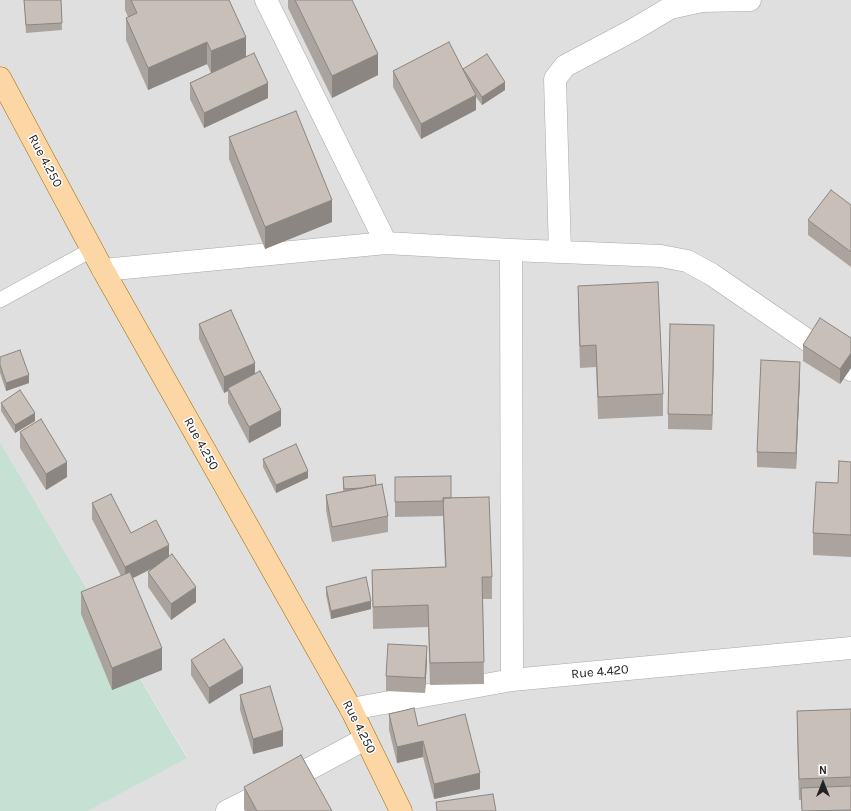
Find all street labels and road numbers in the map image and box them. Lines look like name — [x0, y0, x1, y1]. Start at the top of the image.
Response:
street label: Rue 4.250 — [25, 132, 65, 190]
street label: Rue 4.250 — [180, 415, 222, 473]
street label: Rue 4.420 — [571, 662, 629, 682]
street label: Rue 4.250 — [339, 698, 379, 756]

